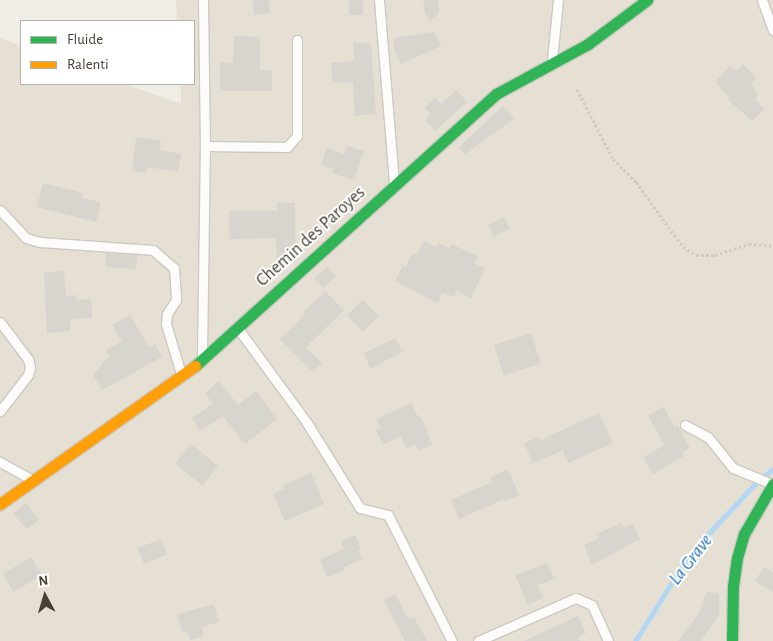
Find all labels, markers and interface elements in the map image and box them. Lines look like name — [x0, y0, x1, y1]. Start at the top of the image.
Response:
legend — [20, 20, 195, 85]
text: Fluide — [67, 32, 103, 47]
text: Ralenti — [67, 57, 109, 72]
street label: Chemin des Paroyes — [252, 182, 370, 292]
water label: La Grave — [664, 530, 718, 590]
north arrow — [20, 571, 70, 621]
text: N — [38, 574, 49, 589]

